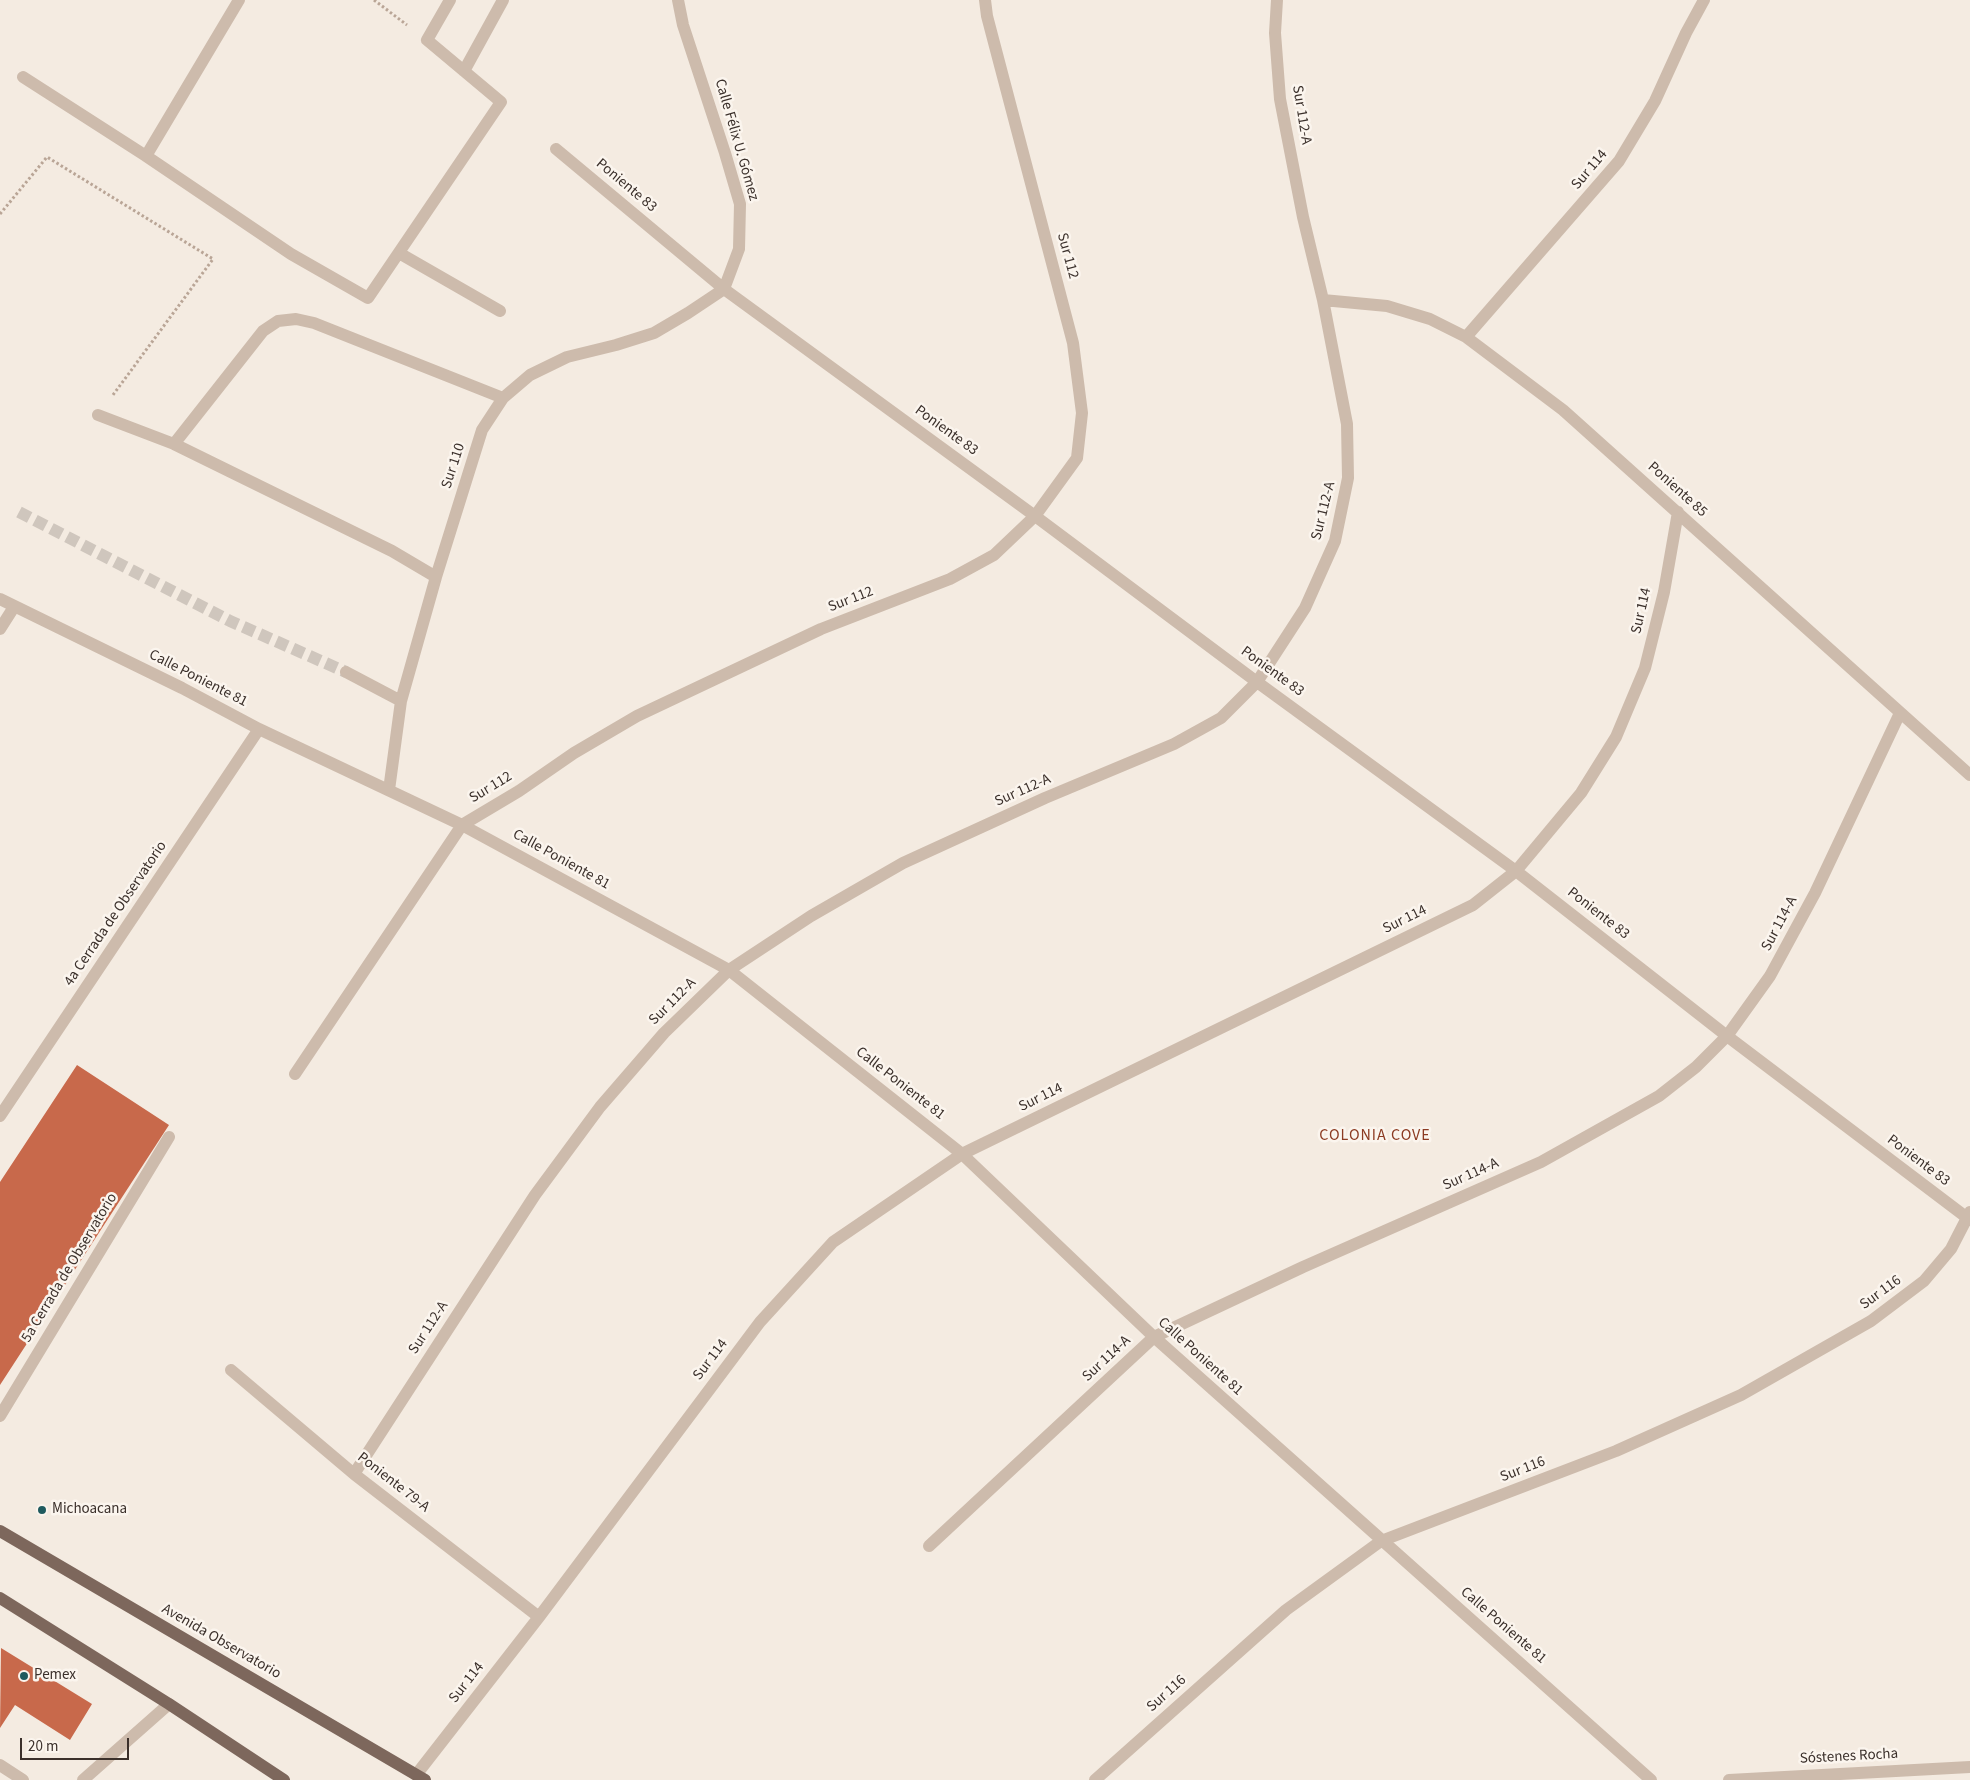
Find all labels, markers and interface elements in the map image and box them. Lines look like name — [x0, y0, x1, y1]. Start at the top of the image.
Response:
street label: Calle Félix U. Gómez — [710, 77, 762, 203]
street label: Sur 112-A — [1287, 84, 1315, 146]
street label: Sur 114 — [1568, 146, 1612, 194]
street label: Poniente 83 — [592, 155, 660, 217]
street label: Sur 112 — [1052, 231, 1082, 281]
street label: Poniente 83 — [911, 402, 981, 460]
street label: Sur 110 — [438, 441, 470, 491]
street label: Poniente 85 — [1643, 459, 1711, 521]
street label: Sur 112-A — [1308, 480, 1340, 542]
street label: Sur 112 — [826, 583, 876, 617]
street label: Sur 114 — [1628, 586, 1656, 636]
street label: Poniente 83 — [1237, 643, 1307, 701]
street label: Calle Poniente 81 — [146, 646, 250, 712]
street label: Sur 112 — [466, 768, 516, 808]
street label: Sur 112-A — [992, 771, 1054, 811]
street label: Calle Poniente 81 — [509, 826, 613, 894]
street label: 4a Cerrada de Observatorio — [61, 838, 171, 990]
street label: Poniente 83 — [1563, 884, 1633, 944]
street label: Sur 114-A — [1758, 893, 1802, 955]
street label: Sur 114 — [1380, 902, 1430, 938]
street label: Sur 112-A — [646, 975, 700, 1029]
street label: Calle Poniente 81 — [852, 1044, 948, 1124]
street label: Sur 114 — [1016, 1080, 1066, 1116]
district label: COLONIA COVE — [1318, 1126, 1432, 1146]
street label: Poniente 83 — [1883, 1132, 1953, 1190]
street label: Sur 114-A — [1440, 1155, 1502, 1195]
street label: 5a Cerrada de Observatorio — [18, 1190, 122, 1346]
street label: Sur 116 — [1857, 1272, 1905, 1314]
street label: Sur 112-A — [405, 1298, 453, 1358]
street label: Calle Poniente 81 — [1154, 1314, 1246, 1400]
street label: Sur 114-A — [1079, 1332, 1135, 1386]
street label: Sur 114 — [690, 1336, 732, 1384]
street label: Poniente 79-A — [353, 1449, 433, 1517]
street label: Sur 116 — [1498, 1453, 1548, 1487]
place label: Michoacana — [52, 1501, 127, 1519]
marker: Michoacana — [36, 1504, 48, 1516]
street label: Calle Poniente 81 — [1456, 1584, 1550, 1668]
street label: Avenida Observatorio — [158, 1601, 284, 1683]
street label: Sur 114 — [446, 1659, 488, 1707]
place label: Pemex — [34, 1667, 76, 1685]
marker: Pemex — [18, 1670, 30, 1682]
street label: Sur 116 — [1144, 1672, 1190, 1716]
scale bar — [22, 1728, 131, 1760]
text: 20 m — [28, 1736, 58, 1757]
street label: Sóstenes Rocha — [1799, 1745, 1899, 1769]

